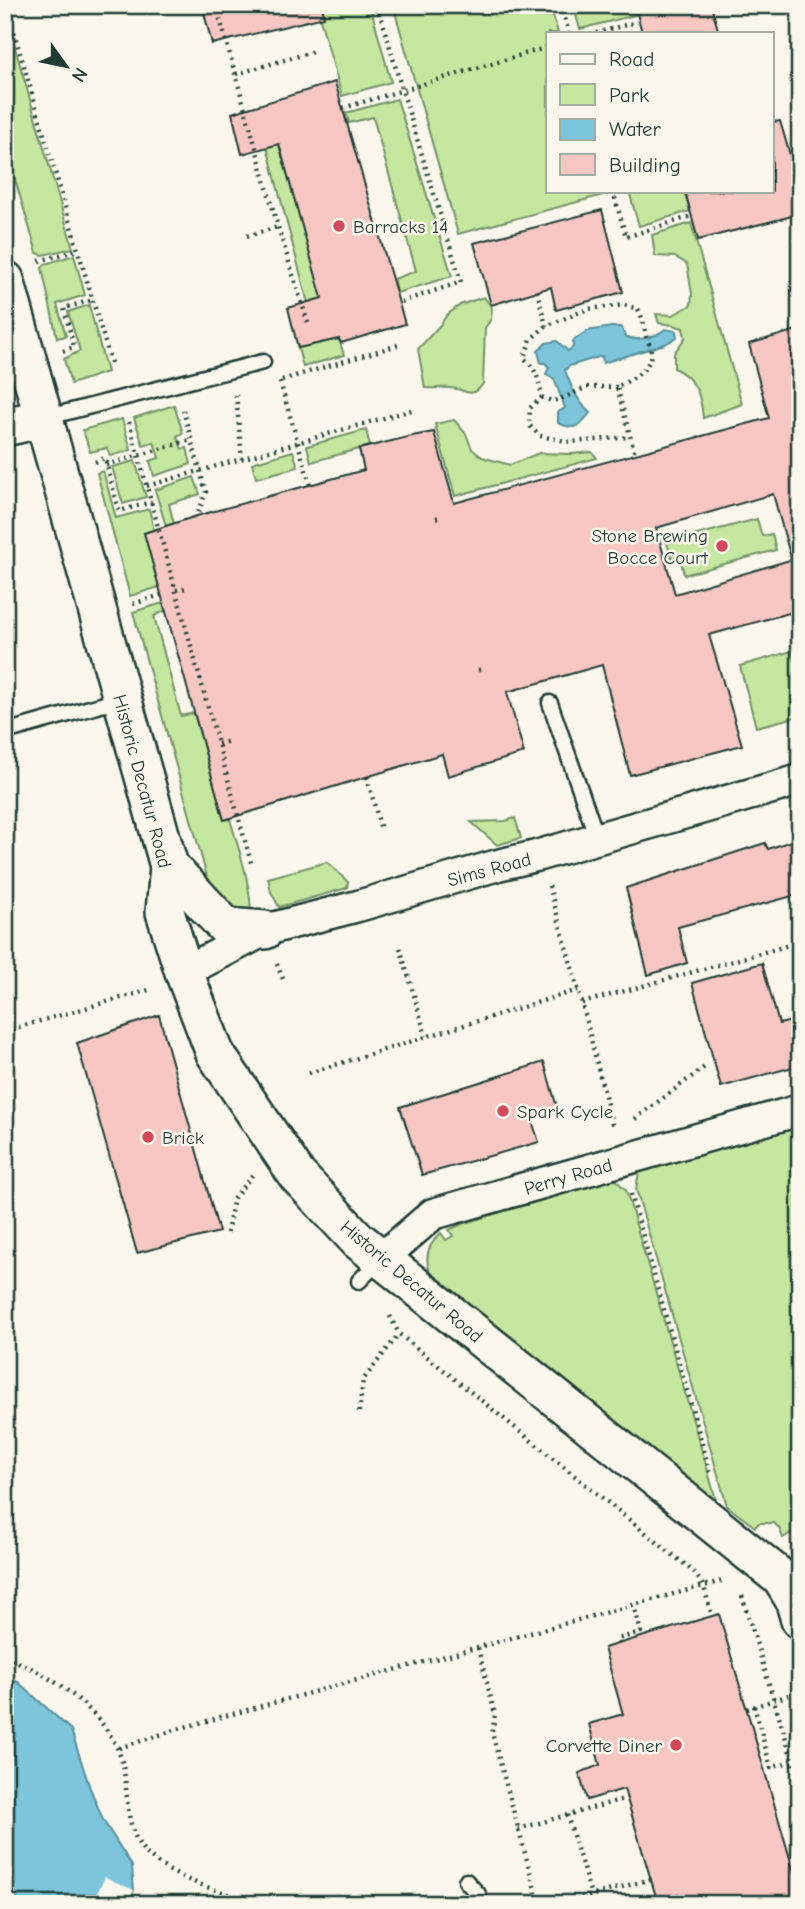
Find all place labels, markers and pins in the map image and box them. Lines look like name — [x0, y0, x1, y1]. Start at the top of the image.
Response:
place label: Barracks 14 — [353, 216, 448, 238]
marker: Barracks 14 — [331, 218, 347, 234]
place label: Stone Brewing Bocce Court — [591, 525, 709, 569]
marker: Stone Brewing Bocce Court — [714, 538, 730, 554]
place label: Spark Cycle — [517, 1101, 613, 1123]
marker: Spark Cycle — [495, 1103, 511, 1119]
place label: Brick — [162, 1127, 205, 1149]
marker: Brick — [140, 1129, 156, 1145]
place label: Corvette Diner — [546, 1735, 662, 1757]
marker: Corvette Diner — [668, 1737, 684, 1753]

